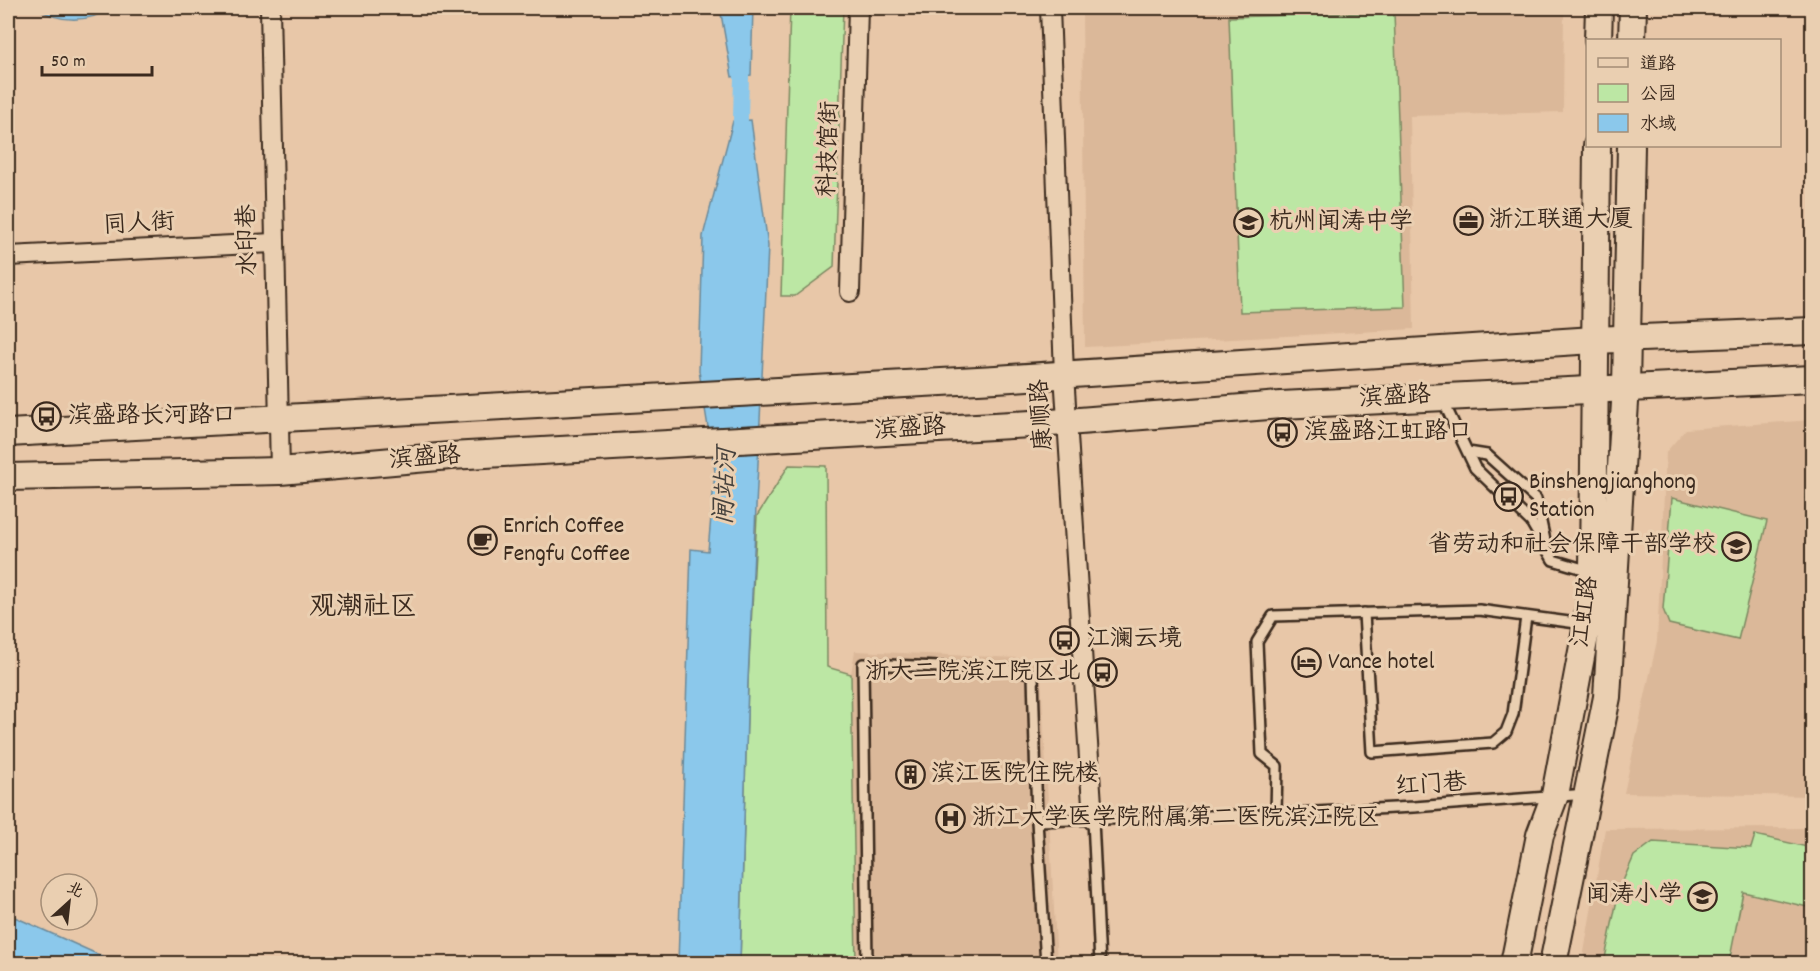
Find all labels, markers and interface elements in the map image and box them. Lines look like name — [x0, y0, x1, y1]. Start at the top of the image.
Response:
scale bar — [42, 39, 152, 77]
legend — [1586, 39, 1781, 147]
text: 50 m — [51, 50, 86, 75]
text: 道路 — [1640, 53, 1676, 78]
text: 公园 — [1640, 83, 1676, 108]
street label: 科技馆街 — [811, 100, 849, 198]
text: 水域 — [1640, 113, 1676, 138]
street label: 水印巷 — [231, 204, 267, 276]
place label: 浙江联通大厦 — [1489, 204, 1633, 238]
office icon: 浙江联通大厦 — [1452, 205, 1484, 237]
street label: 同人街 — [102, 206, 176, 244]
place label: 杭州闻涛中学 — [1269, 206, 1413, 240]
school or university icon: 杭州闻涛中学 — [1232, 207, 1264, 239]
street label: 康顺路 — [1024, 378, 1062, 452]
street label: 滨盛路 — [1358, 379, 1432, 417]
place label: 滨盛路长河路口 — [68, 400, 236, 434]
bus stop icon: 滨盛路长河路口 — [31, 401, 63, 433]
street label: 滨盛路 — [873, 411, 947, 449]
place label: 滨盛路江虹路口 — [1304, 416, 1472, 450]
bus stop icon: 滨盛路江虹路口 — [1267, 417, 1299, 449]
street label: 滨盛路 — [388, 440, 462, 478]
water label: 闸站河 — [707, 442, 747, 526]
place label: Binshengjianghong Station — [1529, 466, 1696, 528]
bus stop icon: Binshengjianghong Station — [1492, 481, 1524, 513]
place label: Enrich Coffee Fengfu Coffee — [503, 510, 630, 572]
cafe icon: Enrich Coffee Fengfu Coffee — [466, 525, 498, 557]
place label: 省劳动和社会保障干部学校 — [1428, 529, 1716, 563]
school or university icon: 省劳动和社会保障干部学校 — [1721, 530, 1753, 562]
street label: 江虹路 — [1564, 574, 1608, 650]
district label: 观潮社区 — [309, 589, 417, 628]
place label: 江澜云境 — [1086, 623, 1182, 657]
bus stop icon: 江澜云境 — [1049, 624, 1081, 656]
place label: Vance hotel — [1328, 646, 1435, 680]
hotel icon: Vance hotel — [1291, 647, 1323, 679]
place label: 浙大二院滨江院区北 — [865, 656, 1081, 690]
bus stop icon: 浙大二院滨江院区北 — [1086, 657, 1118, 689]
place label: 滨江医院住院楼 — [931, 758, 1099, 792]
building icon: 滨江医院住院楼 — [894, 759, 926, 791]
street label: 红门巷 — [1394, 767, 1468, 805]
place label: 浙江大学医学院附属第二医院滨江院区 — [972, 802, 1380, 836]
hospital icon: 浙江大学医学院附属第二医院滨江院区 — [935, 803, 967, 835]
north arrow — [39, 872, 99, 932]
text: 北 — [62, 877, 87, 905]
place label: 闻涛小学 — [1586, 879, 1682, 913]
school or university icon: 闻涛小学 — [1687, 880, 1719, 912]

